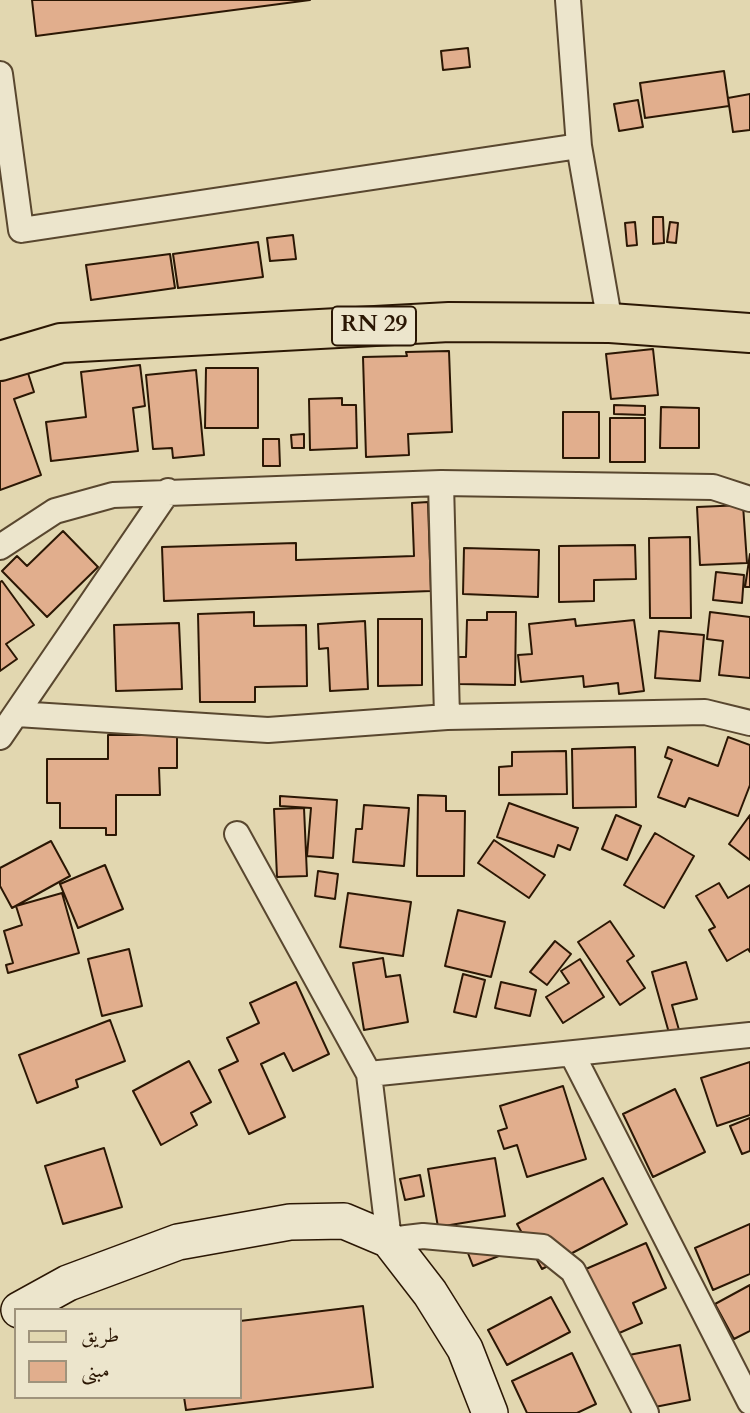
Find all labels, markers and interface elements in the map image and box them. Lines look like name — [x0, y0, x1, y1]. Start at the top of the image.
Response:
road number: RN 29 — [332, 306, 416, 346]
legend — [14, 1308, 242, 1399]
text: طريق — [81, 1321, 119, 1350]
text: مبنى — [81, 1356, 110, 1385]

